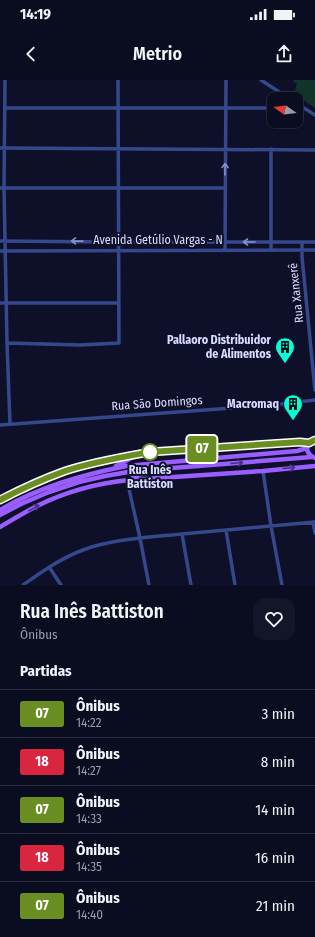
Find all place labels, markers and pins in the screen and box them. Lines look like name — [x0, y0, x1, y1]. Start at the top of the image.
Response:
place label: Pallaoro Distribuidor de Alimentos — [167, 333, 272, 361]
building icon: Pallaoro Distribuidor de Alimentos — [274, 336, 296, 364]
building icon: Macromaq — [282, 393, 304, 421]
place label: Macromaq — [227, 397, 279, 411]
marker: Rua Inês Battiston — [141, 443, 159, 461]
place label: Rua Inês Battiston — [127, 463, 173, 491]

